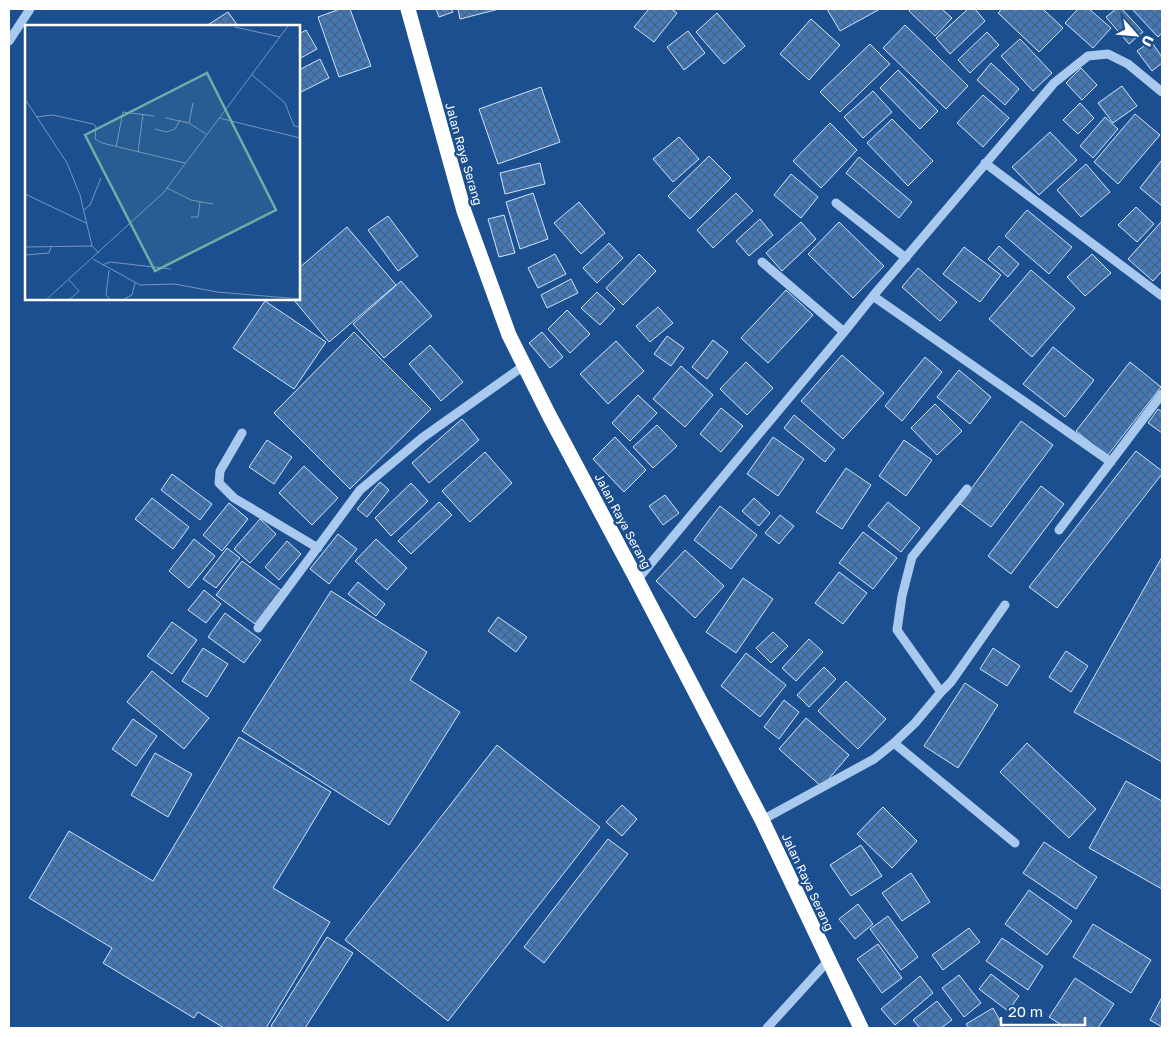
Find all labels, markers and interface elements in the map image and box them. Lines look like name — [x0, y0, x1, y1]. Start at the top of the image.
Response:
north arrow — [1111, 10, 1161, 60]
inset map — [25, 25, 300, 300]
text: U — [1138, 33, 1158, 50]
street label: Jalan Raya Serang — [442, 101, 486, 207]
street label: Jalan Raya Serang — [592, 471, 654, 571]
street label: Jalan Raya Serang — [779, 831, 837, 933]
scale bar — [1001, 994, 1085, 1026]
text: 20 m — [1008, 1002, 1043, 1020]

